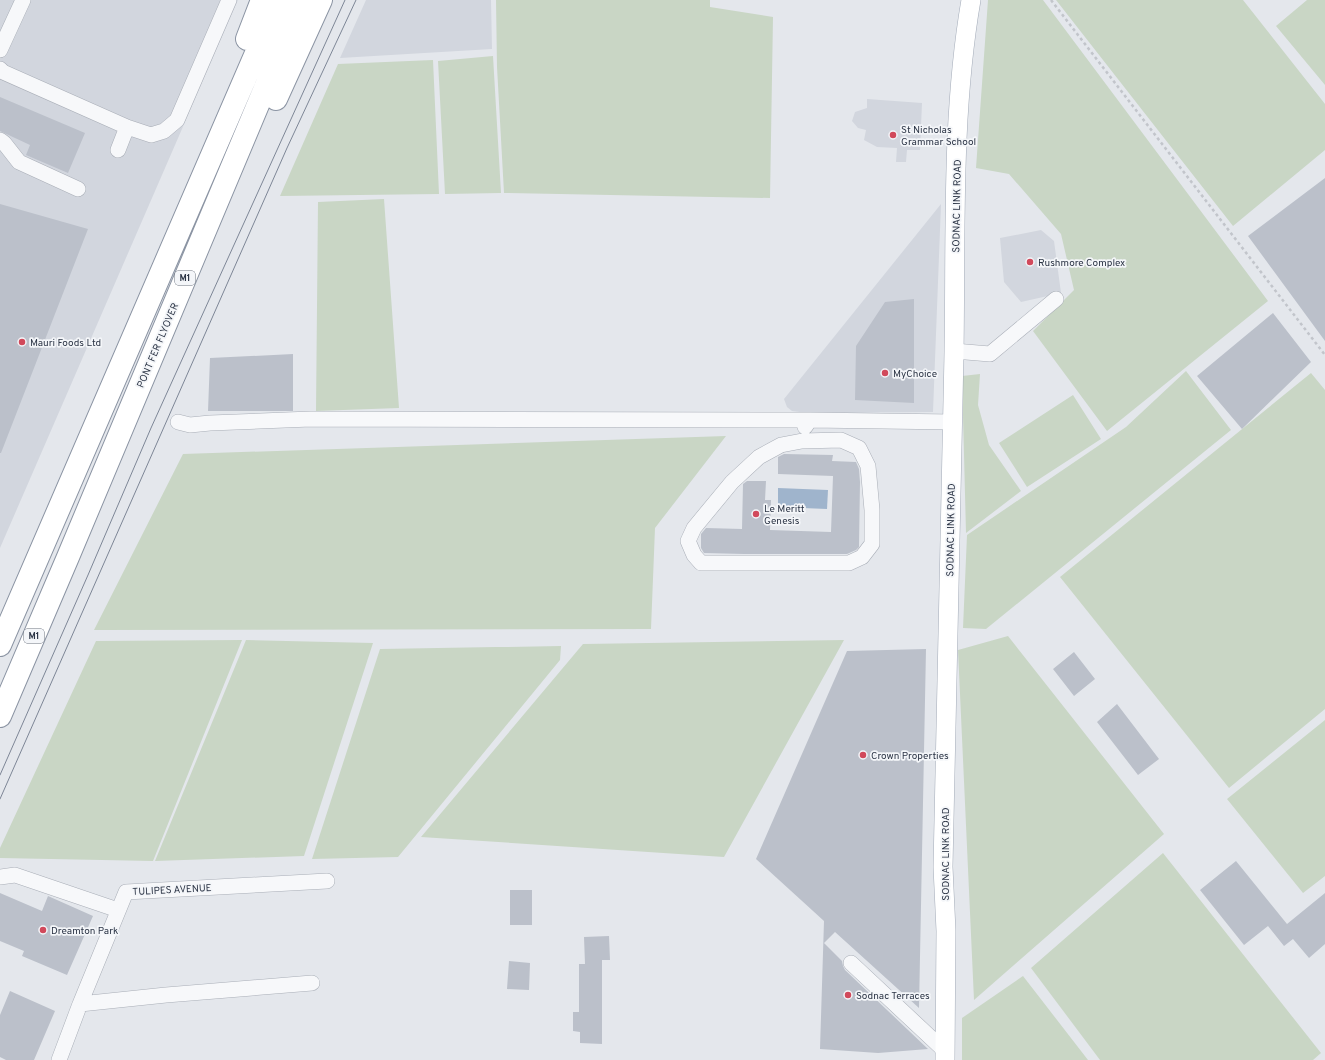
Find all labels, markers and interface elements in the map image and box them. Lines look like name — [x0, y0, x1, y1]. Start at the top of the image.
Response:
place label: St Nicholas Grammar School — [901, 124, 976, 149]
marker: St Nicholas Grammar School — [888, 130, 898, 140]
street label: SODNAC LINK ROAD — [950, 159, 965, 253]
marker: Rushmore Complex — [1025, 257, 1035, 267]
place label: Rushmore Complex — [1038, 257, 1125, 270]
road number: M1 — [175, 271, 195, 285]
street label: PONT FER FLYOVER — [135, 301, 182, 390]
marker: Mauri Foods Ltd — [17, 337, 27, 347]
place label: Mauri Foods Ltd — [30, 337, 101, 350]
marker: MyChoice — [880, 368, 890, 378]
place label: MyChoice — [893, 368, 937, 381]
street label: SODNAC LINK ROAD — [944, 483, 959, 577]
place label: Le Meritt Genesis — [764, 503, 805, 528]
marker: Le Meritt Genesis — [751, 509, 761, 519]
road number: M1 — [24, 629, 44, 643]
marker: Crown Properties — [858, 750, 868, 760]
place label: Crown Properties — [871, 750, 949, 763]
street label: SODNAC LINK ROAD — [940, 807, 953, 901]
street label: TULIPES AVENUE — [132, 882, 212, 899]
marker: Dreamton Park — [38, 925, 48, 935]
place label: Dreamton Park — [51, 925, 118, 938]
marker: Sodnac Terraces — [843, 990, 853, 1000]
place label: Sodnac Terraces — [856, 990, 930, 1003]

